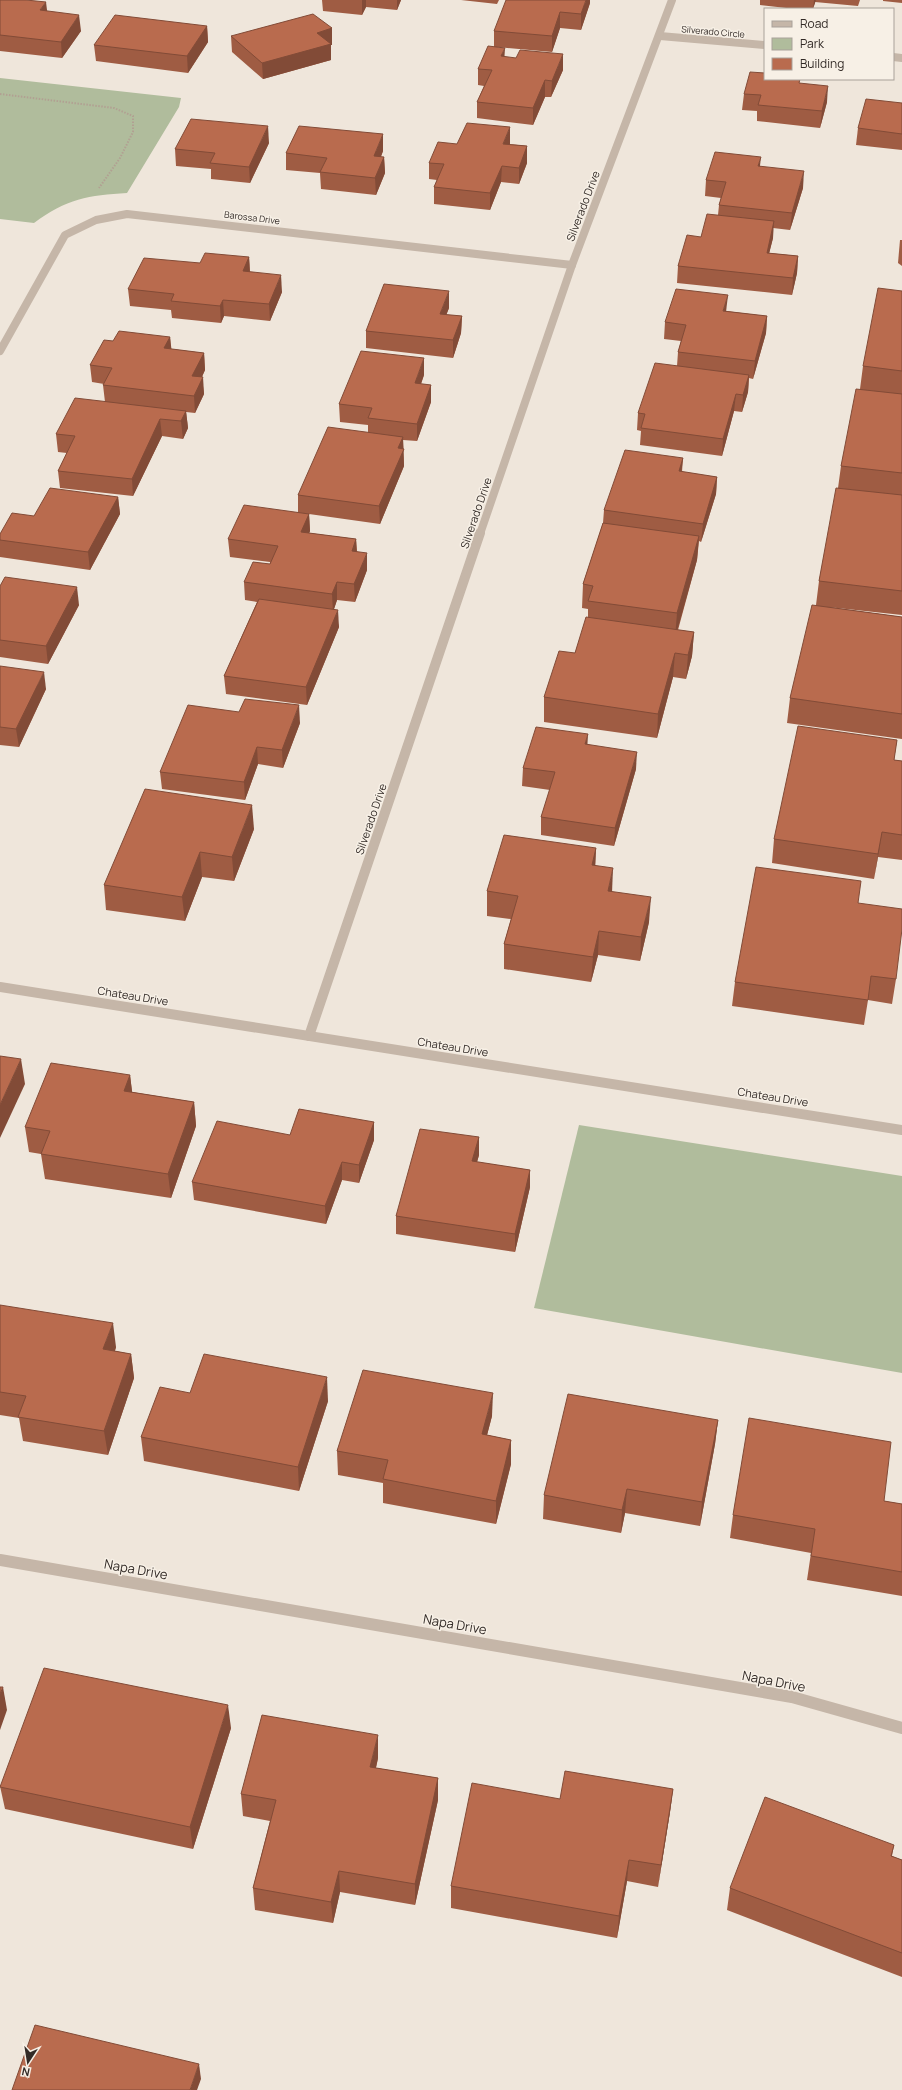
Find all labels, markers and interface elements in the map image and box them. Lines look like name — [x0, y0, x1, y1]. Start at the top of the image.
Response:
legend — [764, 8, 894, 80]
text: Road — [800, 15, 828, 32]
street label: Silverado Circle — [681, 22, 745, 41]
text: Park — [800, 35, 825, 52]
text: Building — [800, 55, 844, 72]
street label: Silverado Drive — [562, 168, 603, 243]
street label: Barossa Drive — [223, 208, 281, 227]
street label: Silverado Drive — [456, 475, 495, 551]
street label: Silverado Drive — [351, 781, 390, 857]
street label: Chateau Drive — [97, 982, 170, 1009]
street label: Chateau Drive — [417, 1033, 490, 1060]
street label: Chateau Drive — [737, 1083, 810, 1110]
street label: Napa Drive — [103, 1555, 169, 1583]
street label: Napa Drive — [422, 1610, 488, 1638]
street label: Napa Drive — [741, 1666, 808, 1696]
north arrow — [8, 2042, 48, 2082]
text: N — [20, 2064, 31, 2080]

